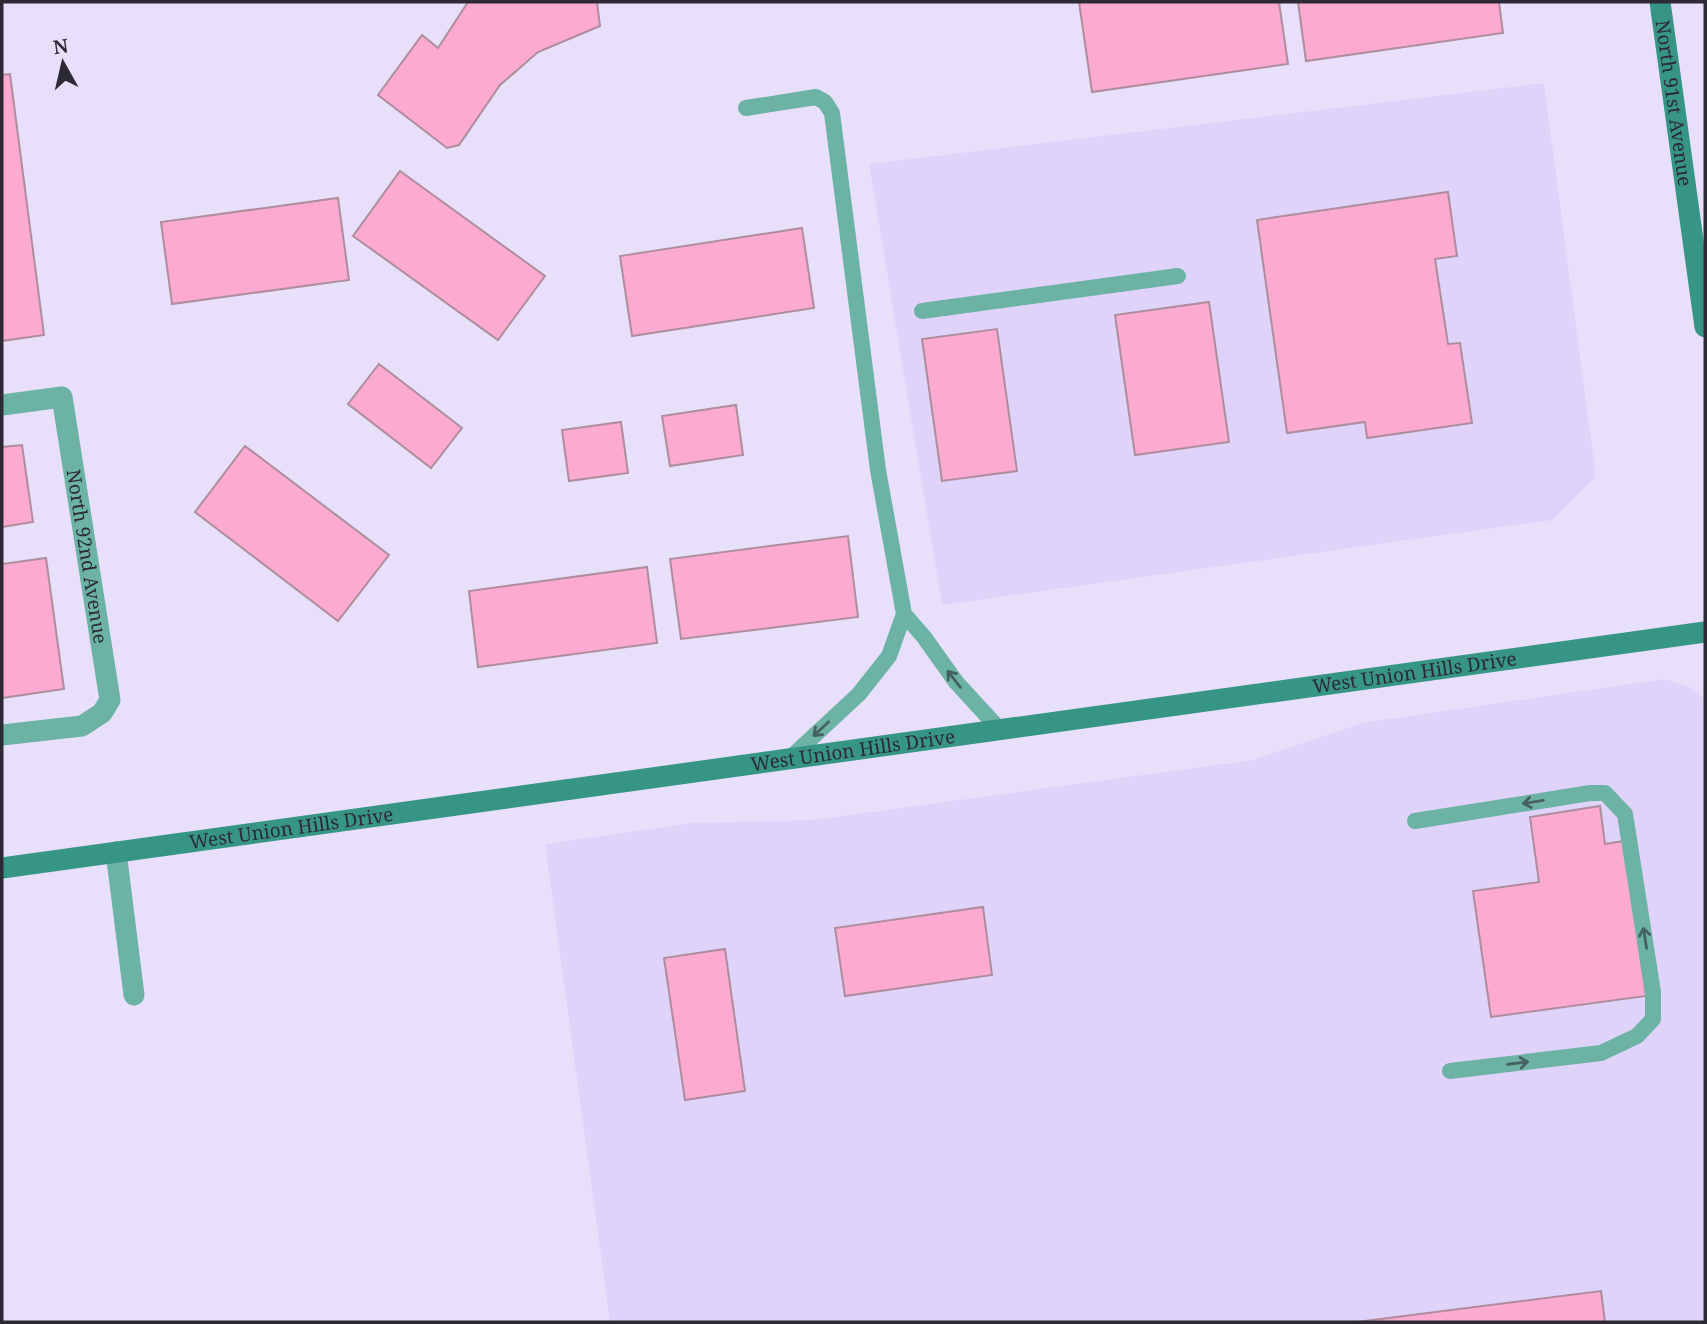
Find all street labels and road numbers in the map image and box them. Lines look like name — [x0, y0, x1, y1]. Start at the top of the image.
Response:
street label: North 91st Avenue — [1650, 18, 1698, 188]
street label: North 92nd Avenue — [61, 467, 114, 646]
street label: West Union Hills Drive — [1311, 645, 1518, 699]
street label: West Union Hills Drive — [749, 723, 957, 777]
street label: West Union Hills Drive — [187, 801, 395, 855]

